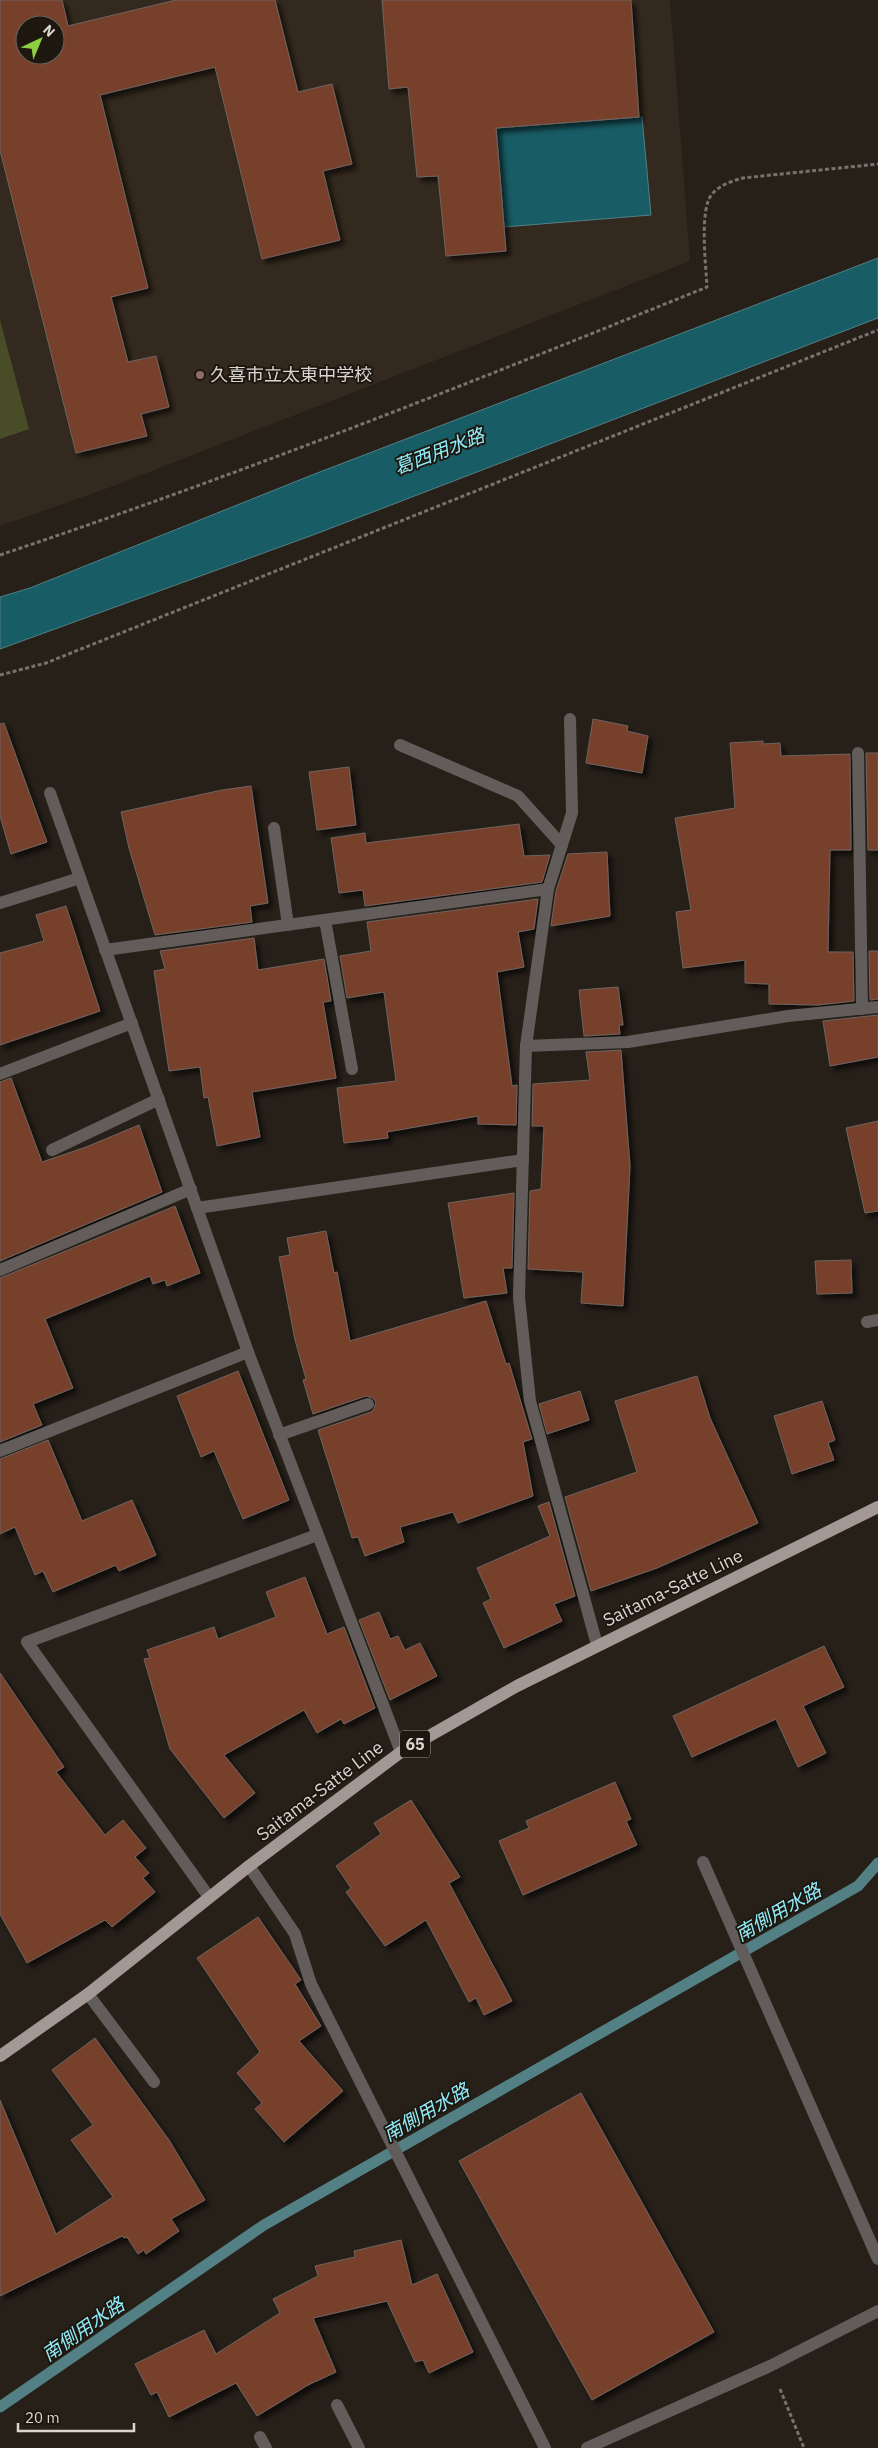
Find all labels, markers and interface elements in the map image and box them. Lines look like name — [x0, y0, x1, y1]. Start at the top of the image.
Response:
north arrow — [15, 15, 65, 65]
text: N — [39, 21, 59, 41]
place label: 久喜市立太東中学校 — [210, 363, 372, 386]
marker: 久喜市立太東中学校 — [194, 369, 206, 381]
water label: 葛西用水路 — [390, 422, 490, 479]
street label: Saitama-Satte Line — [599, 1544, 747, 1631]
road number: 65 — [400, 1730, 430, 1758]
street label: Saitama-Satte Line — [252, 1735, 388, 1846]
water label: 南側用水路 — [731, 1877, 827, 1946]
water label: 南側用水路 — [379, 2077, 475, 2146]
water label: 南側用水路 — [37, 2291, 130, 2366]
scale bar — [18, 2400, 134, 2432]
text: 20 m — [25, 2408, 60, 2427]

